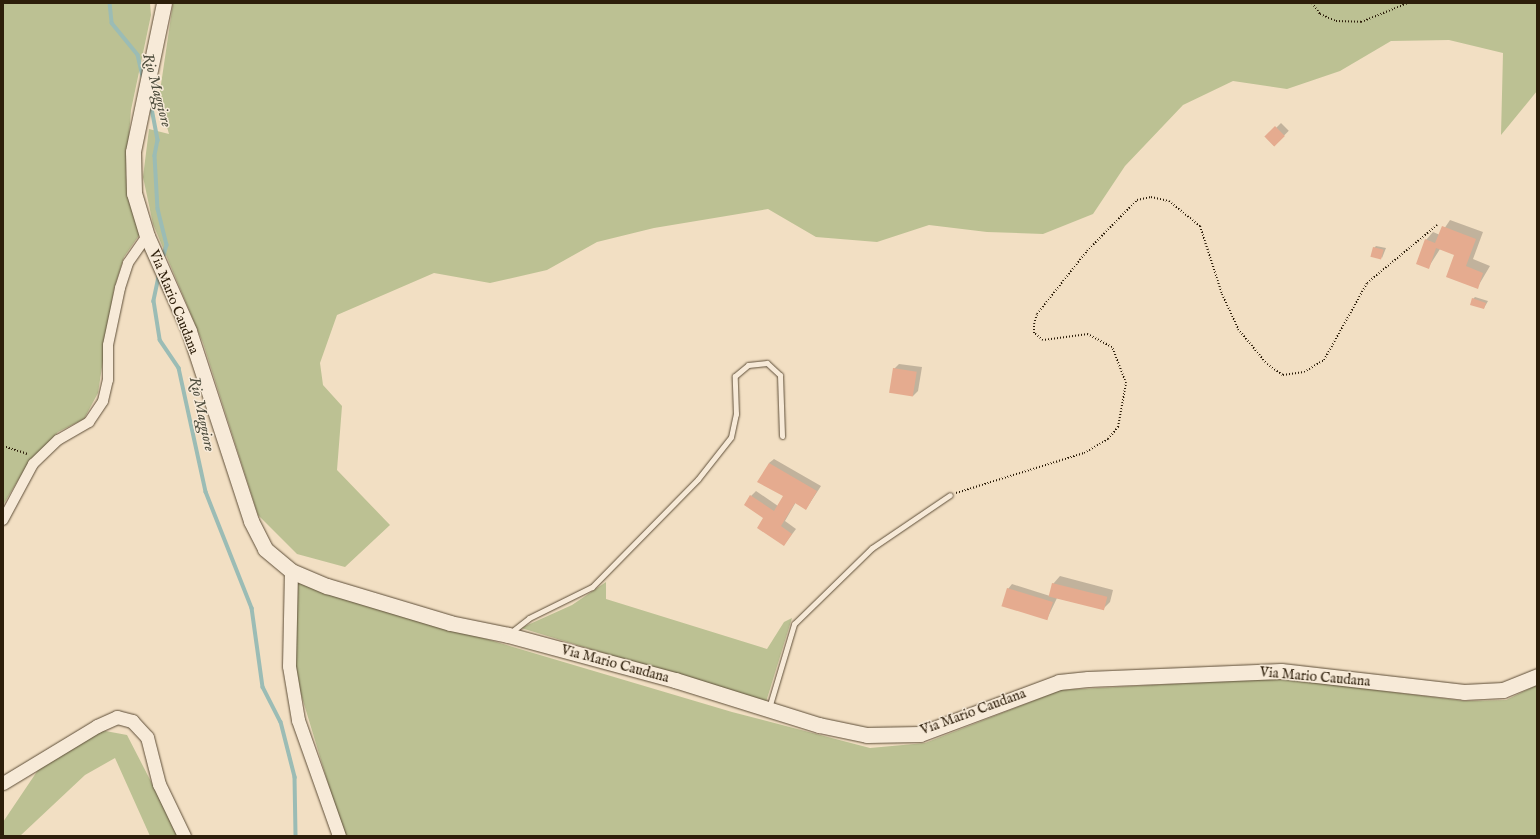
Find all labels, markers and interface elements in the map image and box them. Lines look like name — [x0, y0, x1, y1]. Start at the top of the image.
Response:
water label: Rio Maggiore — [139, 51, 175, 129]
street label: Via Mario Caudana — [145, 247, 203, 357]
water label: Rio Maggiore — [185, 375, 219, 453]
street label: Via Mario Caudana — [559, 642, 671, 686]
street label: Via Mario Caudana — [1259, 664, 1371, 690]
street label: Via Mario Caudana — [918, 685, 1028, 739]

